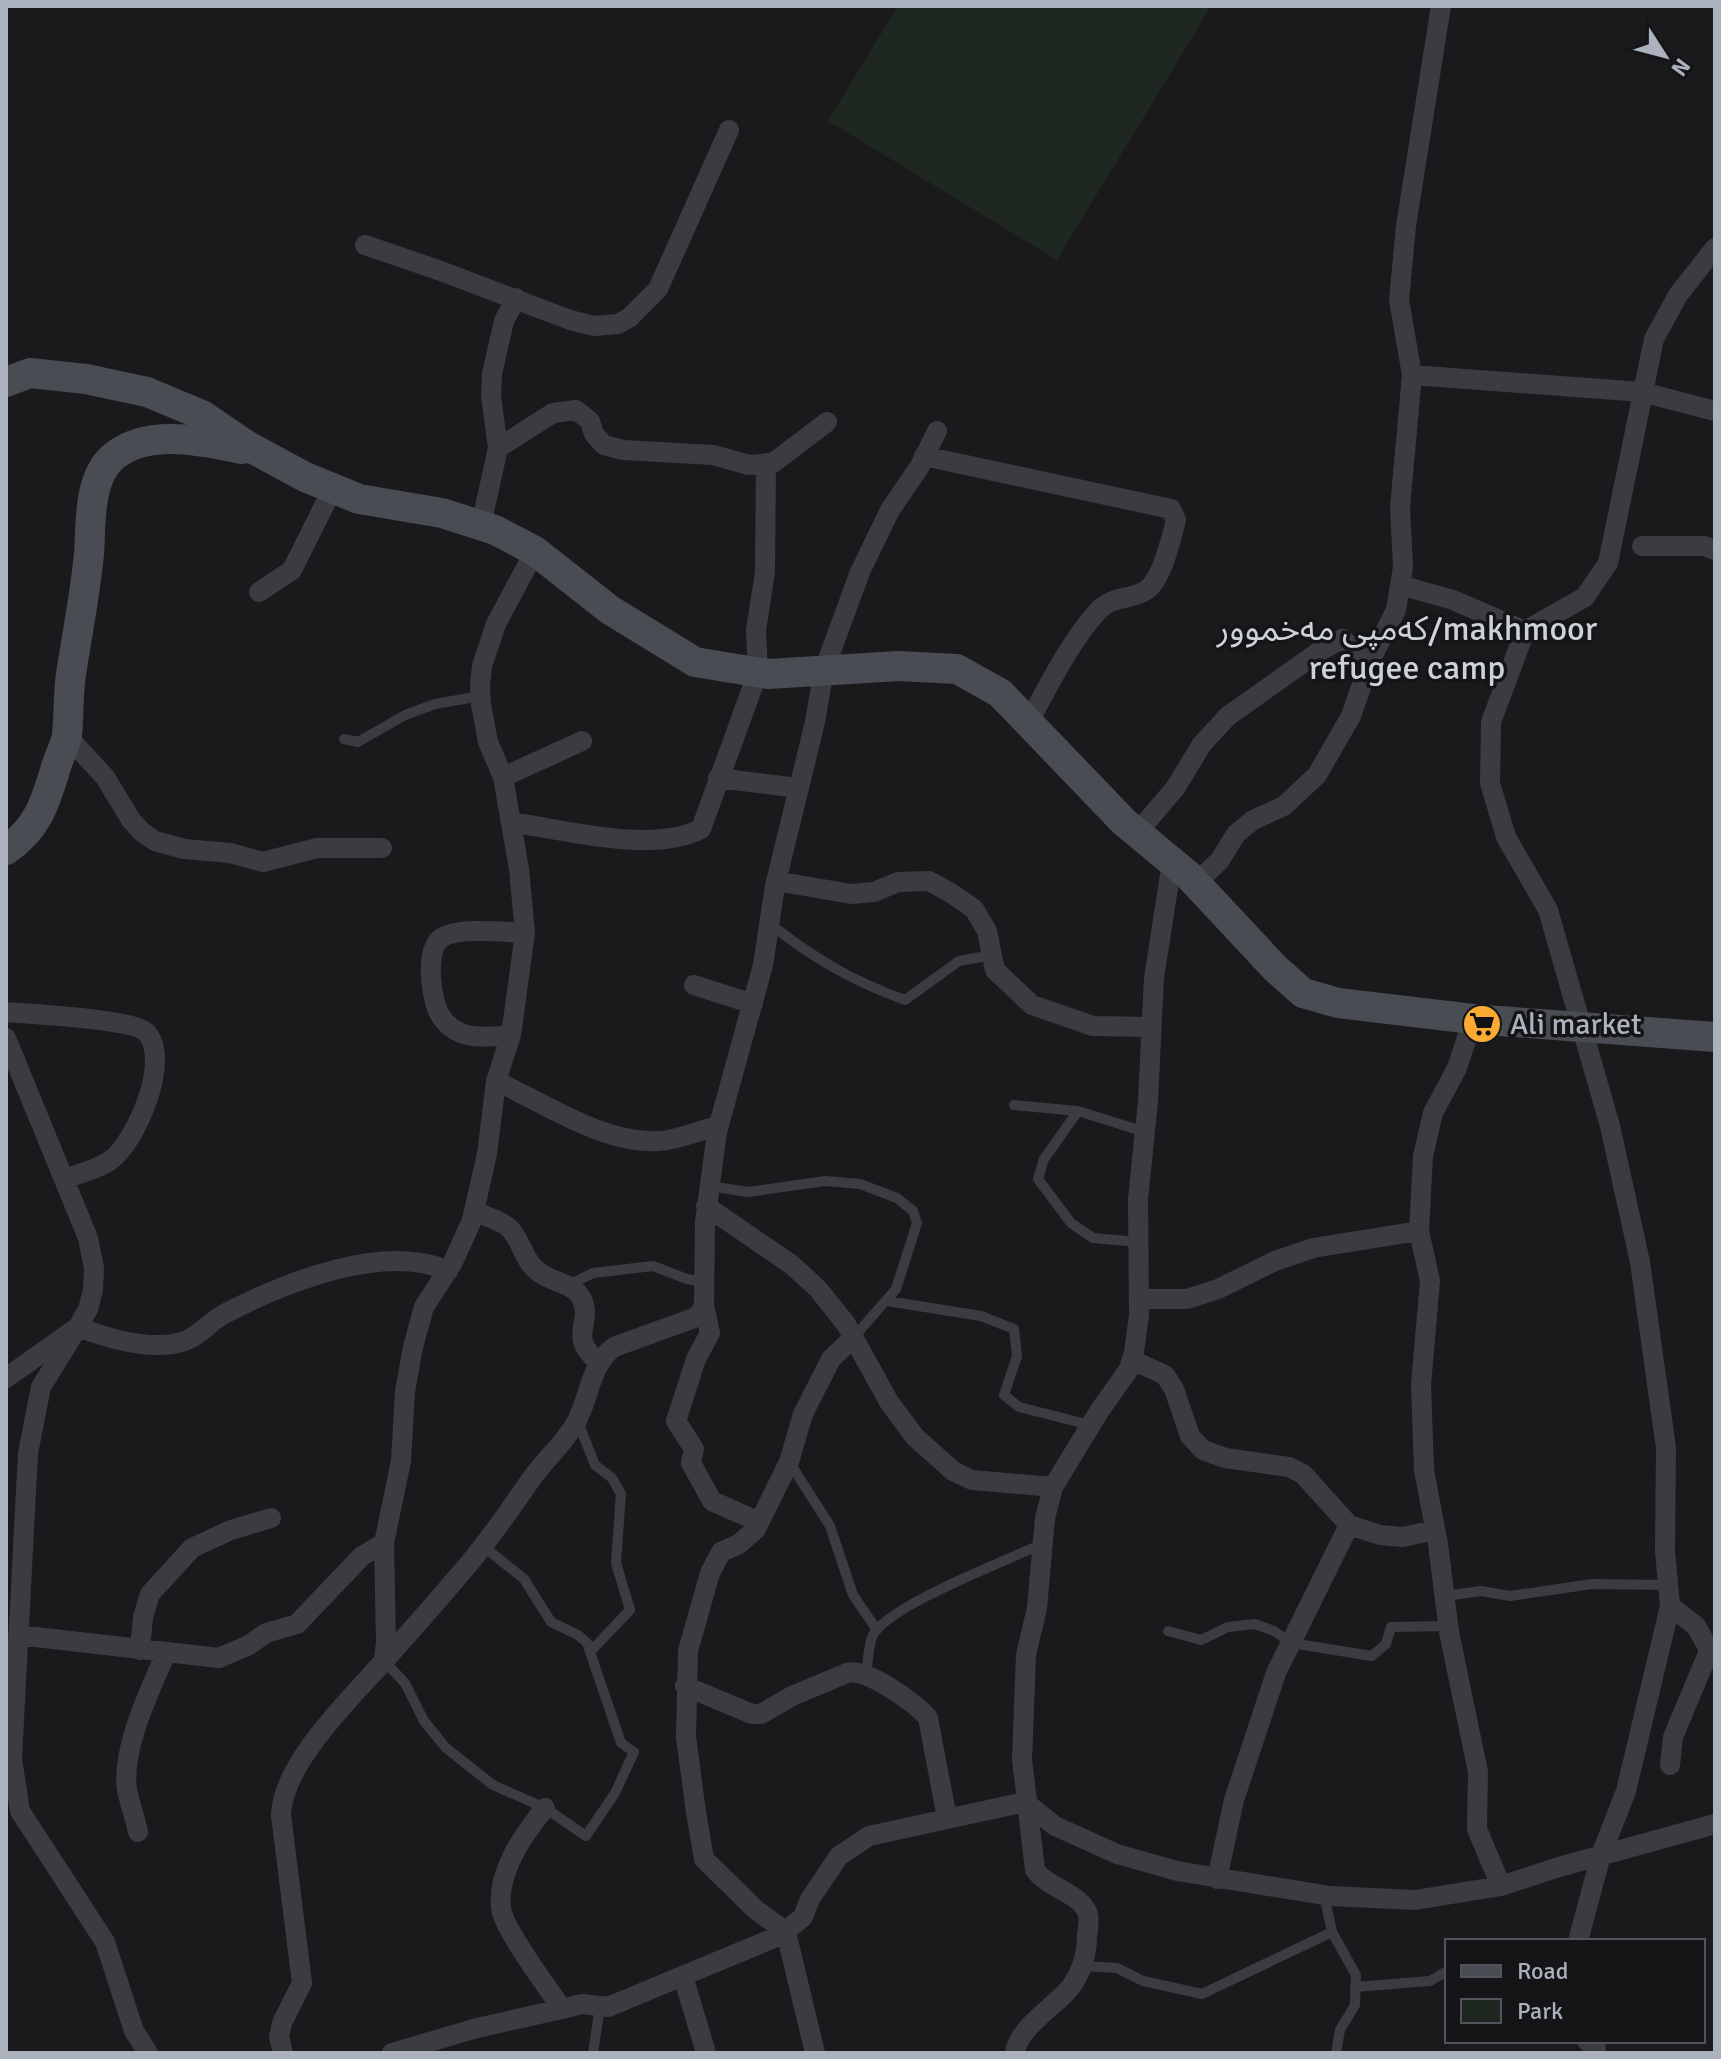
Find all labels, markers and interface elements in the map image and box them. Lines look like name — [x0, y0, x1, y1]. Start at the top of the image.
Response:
north arrow — [1625, 16, 1705, 96]
text: N — [1665, 53, 1696, 82]
district label: کەمپی مەخموور/makhmoor refugee camp — [1216, 608, 1598, 689]
supermarket icon: Ali market — [1461, 1003, 1503, 1045]
place label: Ali market — [1510, 1006, 1642, 1043]
legend — [1445, 1939, 1705, 2043]
text: Road — [1517, 1956, 1568, 1986]
text: Park — [1517, 1996, 1563, 2026]

